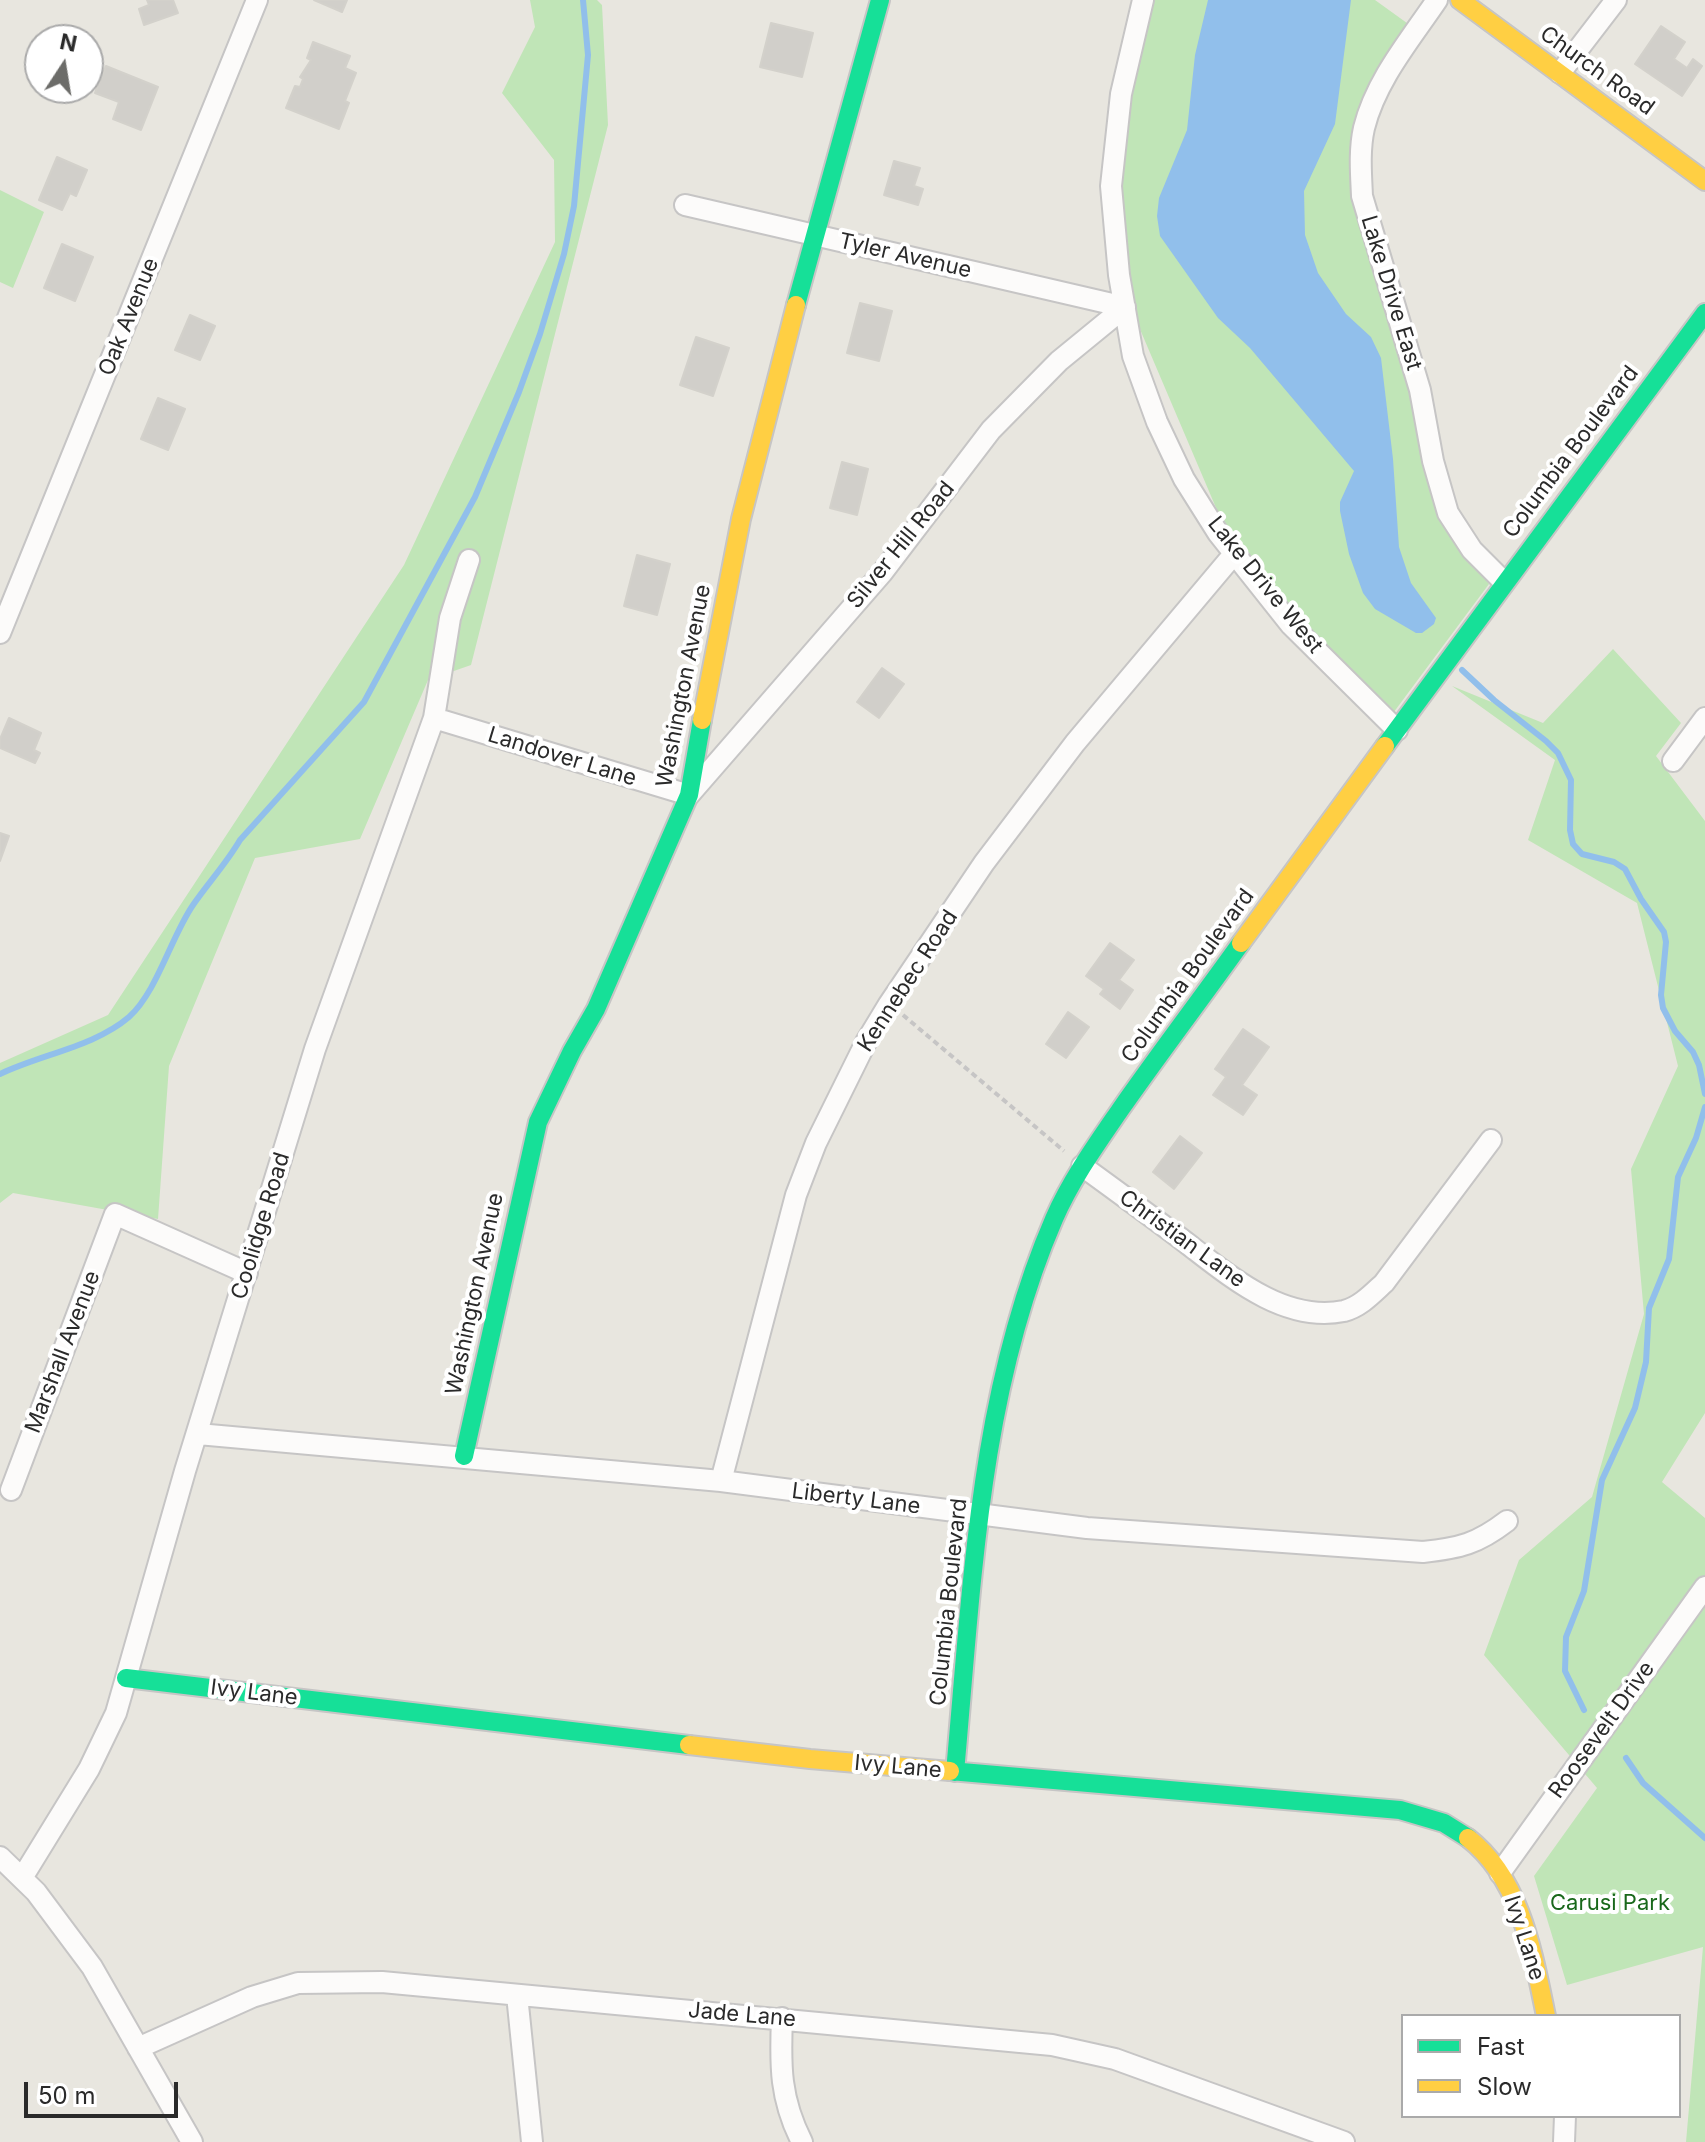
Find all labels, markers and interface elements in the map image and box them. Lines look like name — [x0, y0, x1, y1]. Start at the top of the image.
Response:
street label: Church Road — [1535, 21, 1659, 121]
north arrow — [24, 24, 104, 104]
text: N — [58, 28, 79, 57]
street label: Lake Drive East — [1355, 212, 1427, 374]
street label: Tyler Avenue — [836, 228, 974, 284]
street label: Oak Avenue — [93, 254, 165, 380]
street label: Columbia Boulevard — [1498, 361, 1644, 543]
street label: Silver Hill Road — [842, 476, 960, 614]
street label: Lake Drive West — [1202, 511, 1328, 659]
street label: Washington Avenue — [651, 582, 717, 790]
street label: Landover Lane — [485, 722, 639, 792]
street label: Columbia Boulevard — [1116, 884, 1260, 1068]
street label: Kennebec Road — [852, 905, 964, 1057]
street label: Coolidge Road — [226, 1149, 296, 1303]
street label: Christian Lane — [1114, 1184, 1250, 1294]
street label: Washington Avenue — [441, 1191, 509, 1397]
street label: Marshall Avenue — [20, 1267, 106, 1437]
street label: Liberty Lane — [790, 1478, 922, 1520]
street label: Columbia Boulevard — [925, 1497, 973, 1707]
street label: Roosevelt Drive — [1544, 1656, 1660, 1804]
street label: Ivy Lane — [209, 1675, 299, 1711]
street label: Ivy Lane — [853, 1750, 943, 1784]
park label: Carusi Park — [1550, 1890, 1670, 1916]
street label: Ivy Lane — [1498, 1892, 1550, 1984]
street label: Jade Lane — [687, 1997, 797, 2033]
legend — [1401, 2014, 1681, 2118]
text: Fast — [1477, 2032, 1525, 2061]
scale bar — [28, 2066, 182, 2116]
text: Slow — [1477, 2072, 1532, 2101]
text: 50 m — [38, 2081, 96, 2110]

